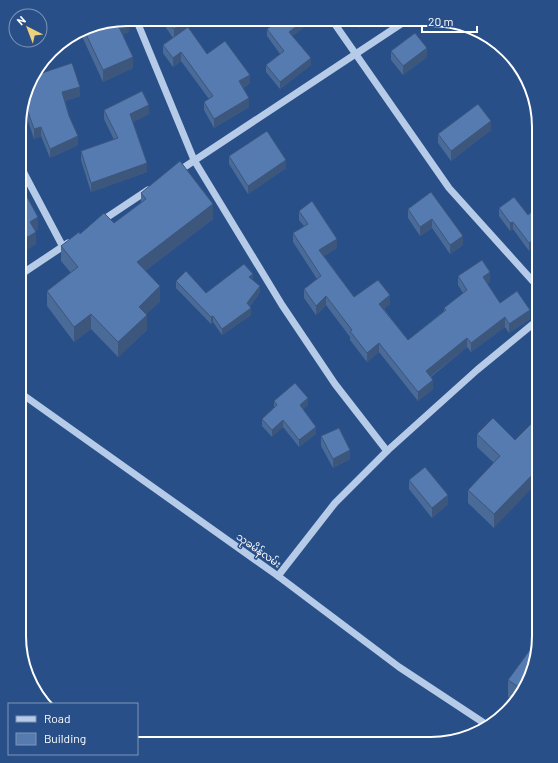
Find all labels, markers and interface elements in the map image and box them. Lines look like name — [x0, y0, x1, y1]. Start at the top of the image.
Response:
north arrow — [8, 8, 48, 48]
scale bar — [422, 8, 477, 34]
text: N — [14, 13, 28, 27]
text: 20 m — [428, 14, 454, 28]
street label: သုခမိန်လမ်း — [233, 529, 284, 572]
legend — [8, 703, 138, 755]
text: Road — [44, 711, 71, 725]
text: Building — [44, 731, 86, 745]

